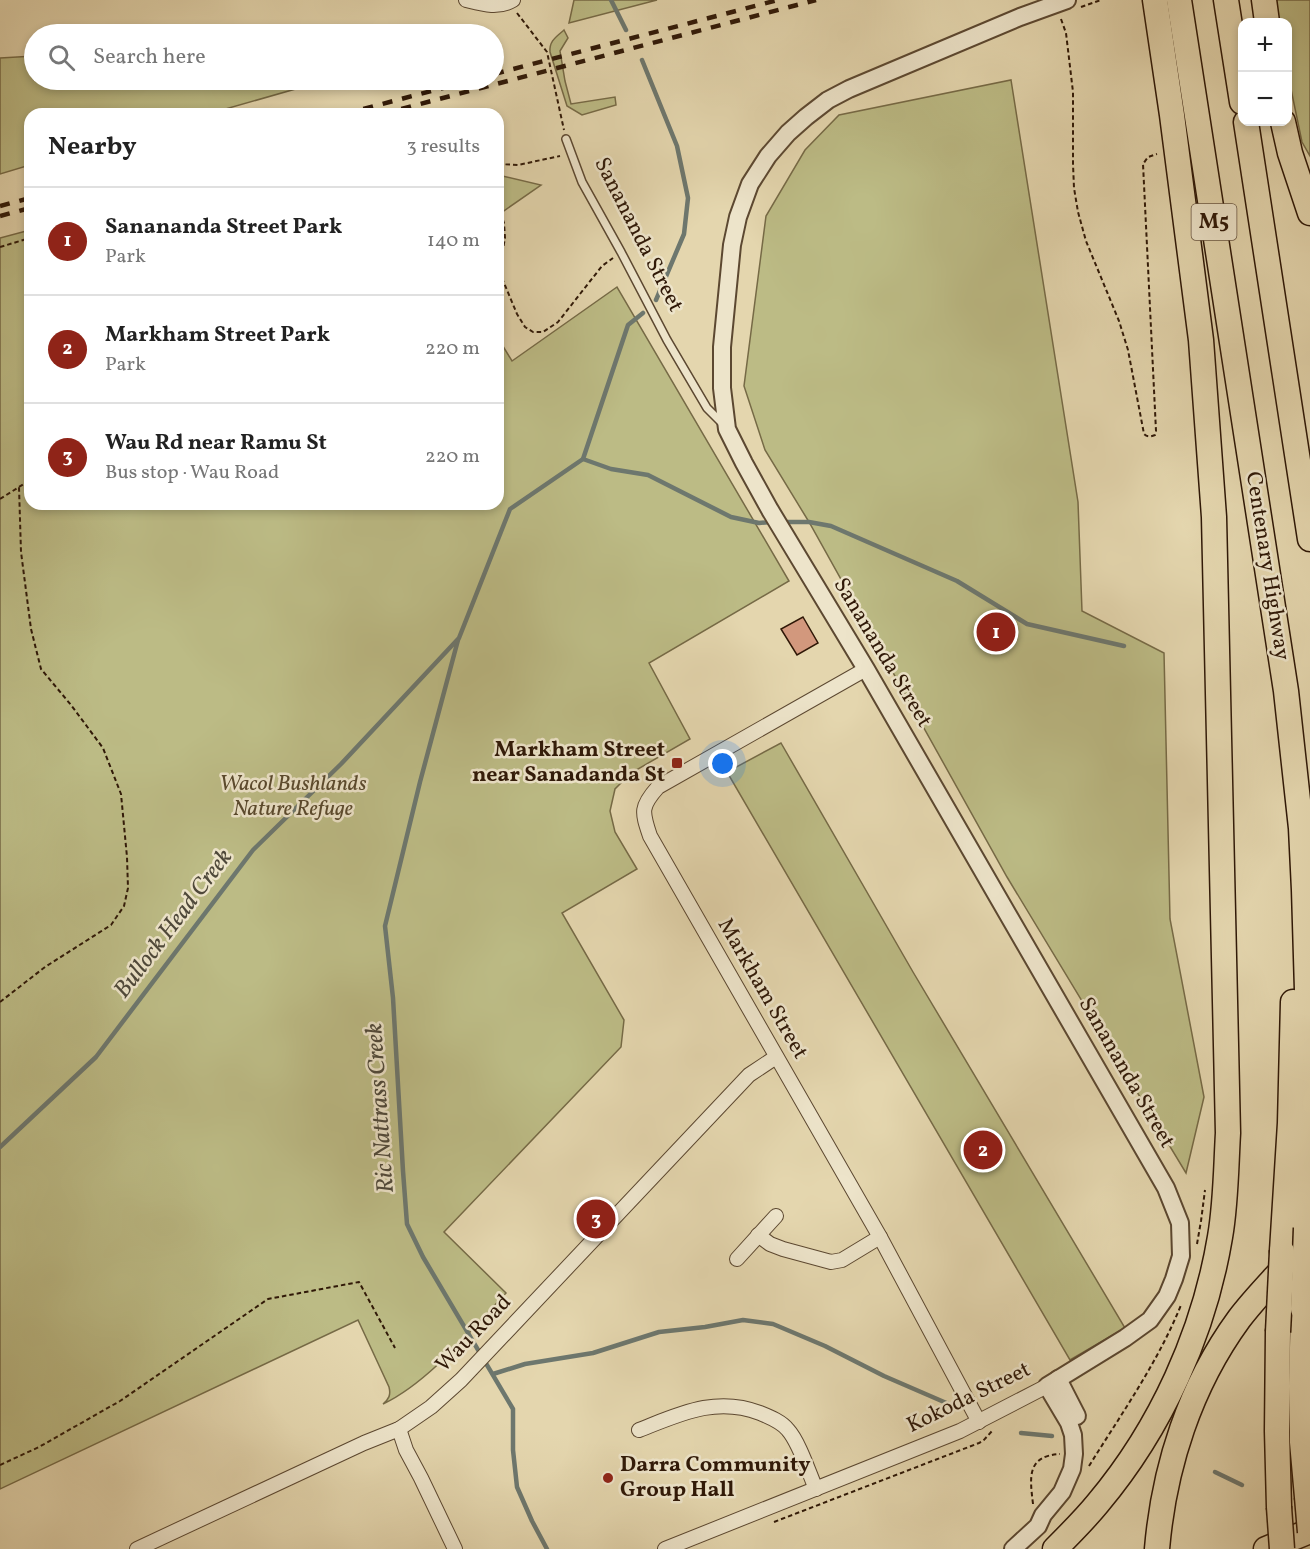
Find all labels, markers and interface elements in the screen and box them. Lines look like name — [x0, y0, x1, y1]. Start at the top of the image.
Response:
map controls — [1238, 18, 1292, 126]
button: + — [1238, 18, 1292, 72]
search box — [24, 24, 504, 90]
icon: search — [45, 41, 78, 74]
text: Search here — [93, 42, 206, 73]
button: − — [1238, 72, 1292, 126]
text: Nearby — [48, 129, 137, 165]
text: 3 results — [406, 133, 480, 161]
street label: Sanananda Street — [586, 152, 690, 318]
road number: M5 — [1192, 204, 1236, 240]
text: Sanananda Street Park — [105, 212, 342, 243]
text: 1 — [63, 227, 72, 255]
text: 140 m — [427, 227, 480, 255]
text: Park — [105, 243, 146, 271]
text: Markham Street Park — [105, 320, 330, 351]
text: 2 — [62, 335, 73, 363]
text: 220 m — [425, 335, 480, 363]
text: Park — [105, 351, 146, 379]
text: Wau Rd near Ramu St — [105, 428, 327, 459]
text: 3 — [62, 443, 73, 471]
text: 220 m — [425, 443, 480, 471]
text: Bus stop · Wau Road — [105, 459, 279, 487]
street label: Centenary Highway — [1237, 469, 1297, 663]
street label: Sanananda Street — [825, 572, 939, 734]
pin: 1 — [976, 610, 1016, 654]
place label: Markham Street near Sanadanda St — [472, 735, 665, 791]
your location — [708, 749, 737, 778]
marker: Markham Street near Sanadanda St — [670, 756, 684, 770]
park label: Wacol Bushlands Nature Refuge — [219, 769, 367, 825]
water label: Bullock Head Creek — [106, 842, 242, 1006]
street label: Markham Street — [709, 913, 815, 1066]
street label: Sanananda Street — [1070, 992, 1182, 1155]
water label: Ric Nattrass Creek — [358, 1022, 404, 1194]
pin: 2 — [964, 1128, 1002, 1172]
pin: 3 — [576, 1196, 616, 1242]
street label: Wau Road — [429, 1288, 519, 1380]
street label: Kokoda Street — [902, 1355, 1036, 1441]
place label: Darra Community Group Hall — [620, 1450, 811, 1506]
marker: Darra Community Group Hall — [601, 1471, 615, 1485]

